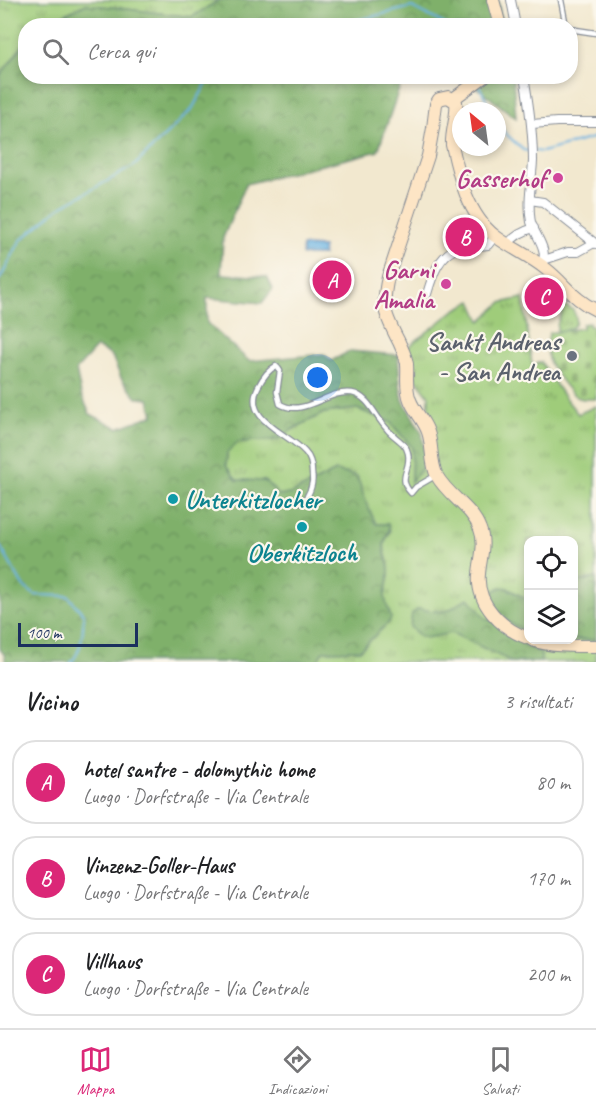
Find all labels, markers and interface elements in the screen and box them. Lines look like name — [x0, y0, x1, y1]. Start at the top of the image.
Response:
search box — [18, 18, 578, 84]
icon: search — [39, 35, 72, 68]
text: Cerca qui — [87, 37, 155, 65]
north arrow — [452, 102, 506, 156]
place label: Gasserhof — [456, 162, 552, 195]
marker: Gasserhof — [551, 171, 565, 185]
pin: B — [446, 214, 484, 260]
place label: Garni Amalia — [374, 253, 437, 316]
pin: A — [312, 258, 352, 302]
pin: C — [524, 274, 564, 320]
marker: Garni Amalia — [439, 277, 453, 291]
place label: Sankt Andreas - San Andrea — [426, 325, 563, 388]
marker: Sankt Andreas - San Andrea — [565, 349, 579, 363]
your location — [303, 363, 332, 392]
place label: Unterkitzlocher — [185, 483, 324, 516]
marker: Unterkitzlocher — [166, 492, 180, 506]
marker: Oberkitzloch — [295, 520, 309, 534]
place label: Oberkitzloch — [247, 536, 358, 569]
map controls — [524, 536, 578, 644]
button: locate — [524, 536, 578, 590]
button: layers — [524, 590, 578, 644]
scale bar — [18, 620, 138, 648]
text: 100 m — [27, 623, 61, 643]
text: Vicino — [24, 685, 78, 718]
text: 3 risultati — [504, 689, 572, 714]
text: hotel santre - dolomythic home — [83, 756, 314, 784]
text: A — [40, 770, 51, 795]
text: 80 m — [536, 770, 570, 795]
text: Luogo · Dorfstraße - Via Centrale — [83, 784, 308, 809]
text: Vinzenz-Goller-Haus — [83, 852, 234, 880]
text: B — [40, 866, 51, 891]
text: 170 m — [527, 866, 570, 891]
text: Luogo · Dorfstraße - Via Centrale — [83, 880, 308, 905]
text: Villhaus — [83, 948, 141, 976]
text: C — [41, 962, 50, 987]
text: 200 m — [527, 962, 570, 987]
text: Luogo · Dorfstraße - Via Centrale — [83, 976, 308, 1001]
tab: Mappa — [77, 1043, 114, 1099]
tab: Indicazioni — [268, 1043, 327, 1099]
tab: Salvati — [482, 1043, 519, 1099]

